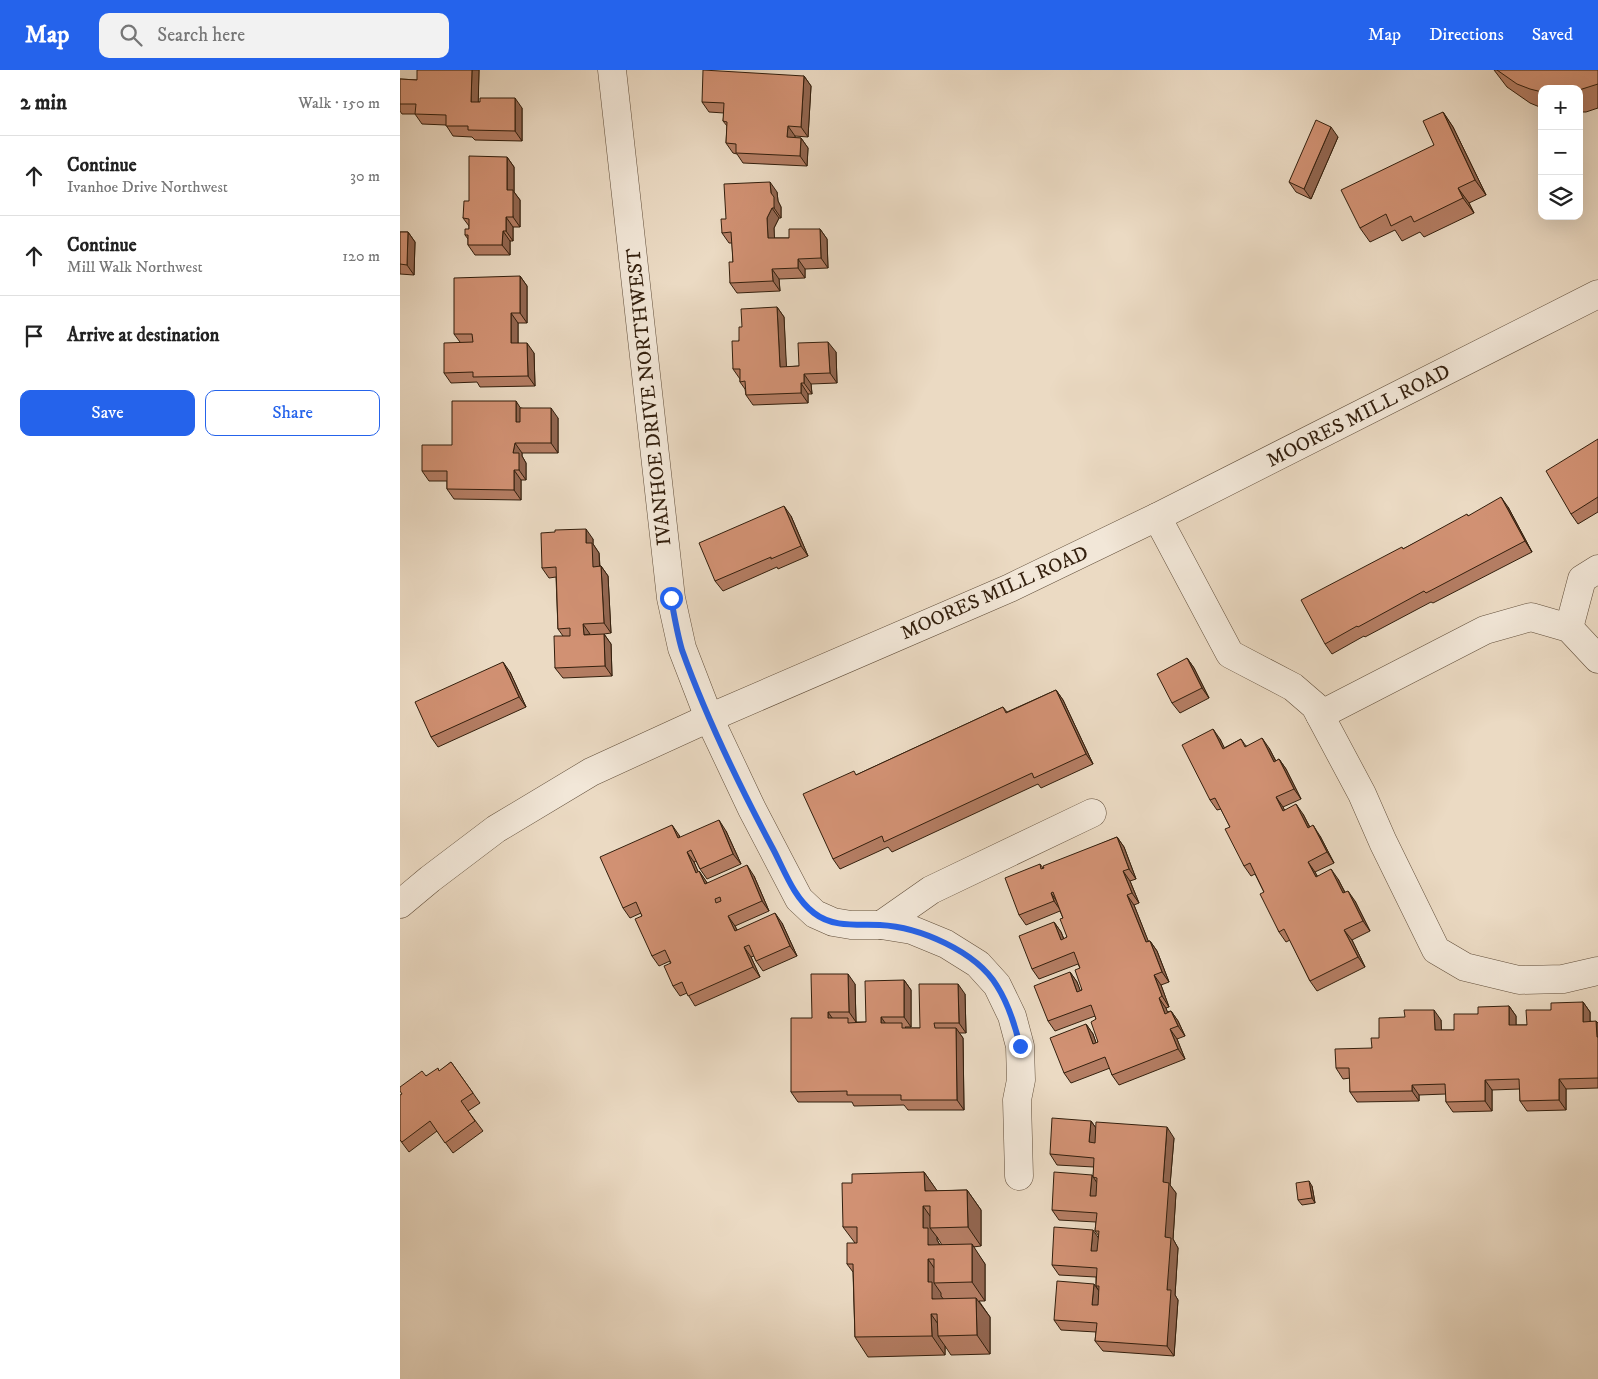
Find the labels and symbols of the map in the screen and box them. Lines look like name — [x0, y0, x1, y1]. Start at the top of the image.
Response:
street label: IVANHOE DRIVE NORTHWEST — [621, 247, 678, 547]
street label: MOORES MILL ROAD — [1263, 359, 1455, 474]
street label: MOORES MILL ROAD — [897, 541, 1092, 646]
route start — [660, 587, 683, 610]
route end — [1009, 1035, 1032, 1058]

